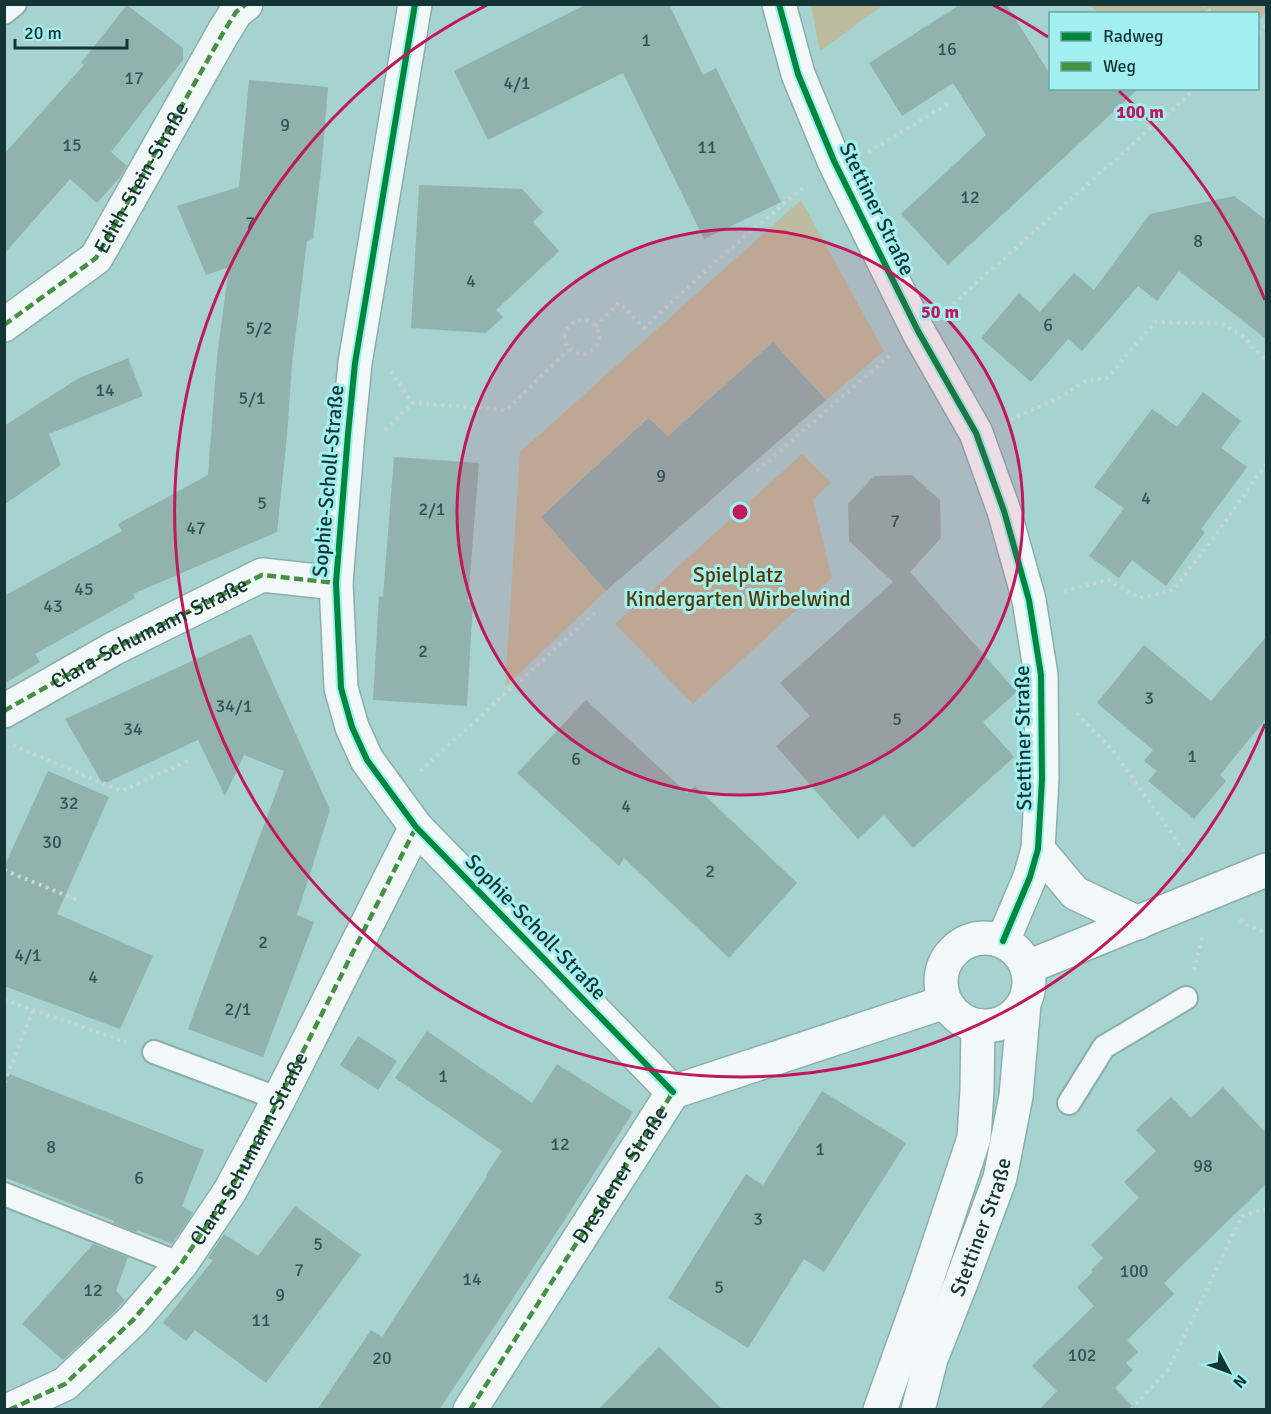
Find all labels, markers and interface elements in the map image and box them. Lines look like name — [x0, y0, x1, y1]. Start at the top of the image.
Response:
scale bar — [15, 12, 128, 50]
legend — [1049, 12, 1259, 90]
text: 20 m — [24, 22, 62, 44]
text: Radweg — [1103, 25, 1164, 47]
house number: 1 — [641, 29, 651, 51]
house number: 16 — [937, 38, 957, 60]
text: Weg — [1103, 55, 1136, 77]
house number: 17 — [124, 67, 144, 89]
house number: 4/1 — [503, 72, 531, 94]
street label: Edith-Stein-Straße — [88, 98, 194, 258]
text: 100 m — [1116, 101, 1164, 123]
house number: 9 — [280, 114, 290, 136]
house number: 15 — [62, 134, 82, 156]
house number: 11 — [697, 136, 717, 158]
street label: Stettiner Straße — [834, 138, 920, 280]
house number: 12 — [960, 186, 980, 208]
house number: 7 — [245, 212, 255, 234]
house number: 8 — [1193, 230, 1203, 252]
house number: 4 — [466, 270, 476, 292]
text: 50 m — [921, 301, 959, 323]
house number: 6 — [1043, 314, 1053, 336]
house number: 5/2 — [245, 317, 273, 339]
house number: 14 — [95, 379, 115, 401]
street label: Sophie-Scholl-Straße — [307, 384, 349, 578]
house number: 5/1 — [238, 387, 266, 409]
house number: 9 — [656, 465, 666, 487]
house number: 4 — [1141, 487, 1151, 509]
house number: 5 — [257, 492, 267, 514]
house number: 2/1 — [418, 498, 446, 520]
centre of rings — [730, 502, 750, 522]
house number: 7 — [890, 510, 900, 532]
house number: 47 — [186, 517, 206, 539]
park label: Spielplatz Kindergarten Wirbelwind — [625, 562, 851, 612]
street label: Clara-Schumann-Straße — [46, 571, 252, 695]
house number: 45 — [74, 578, 94, 600]
house number: 43 — [43, 595, 63, 617]
house number: 2 — [418, 640, 428, 662]
street label: Stettiner Straße — [1009, 665, 1037, 811]
house number: 3 — [1144, 687, 1154, 709]
house number: 34/1 — [216, 695, 252, 717]
house number: 5 — [892, 708, 902, 730]
house number: 34 — [123, 718, 143, 740]
house number: 1 — [1187, 745, 1197, 767]
house number: 6 — [571, 748, 581, 770]
house number: 32 — [59, 792, 79, 814]
house number: 4 — [621, 795, 631, 817]
house number: 30 — [42, 831, 62, 853]
street label: Sophie-Scholl-Straße — [460, 849, 612, 1005]
house number: 2 — [705, 860, 715, 882]
house number: 2 — [258, 931, 268, 953]
house number: 4/1 — [14, 944, 42, 966]
house number: 4 — [88, 966, 98, 988]
house number: 2/1 — [224, 998, 252, 1020]
street label: Clara-Schumann-Straße — [184, 1047, 314, 1251]
house number: 1 — [438, 1065, 448, 1087]
street label: Dresdener Straße — [567, 1101, 673, 1248]
house number: 12 — [550, 1133, 570, 1155]
house number: 8 — [46, 1136, 56, 1158]
house number: 1 — [815, 1138, 825, 1160]
house number: 98 — [1193, 1155, 1213, 1177]
street label: Stettiner Straße — [944, 1156, 1017, 1300]
house number: 6 — [134, 1167, 144, 1189]
house number: 3 — [753, 1208, 763, 1230]
house number: 5 — [313, 1233, 323, 1255]
house number: 7 — [294, 1259, 304, 1281]
house number: 100 — [1119, 1260, 1149, 1282]
house number: 14 — [462, 1268, 482, 1290]
house number: 5 — [714, 1276, 724, 1298]
house number: 12 — [83, 1279, 103, 1301]
house number: 9 — [275, 1284, 285, 1306]
house number: 11 — [251, 1309, 271, 1331]
north arrow — [1199, 1342, 1259, 1402]
house number: 102 — [1067, 1344, 1097, 1366]
house number: 20 — [372, 1347, 392, 1369]
text: N — [1228, 1370, 1251, 1392]

